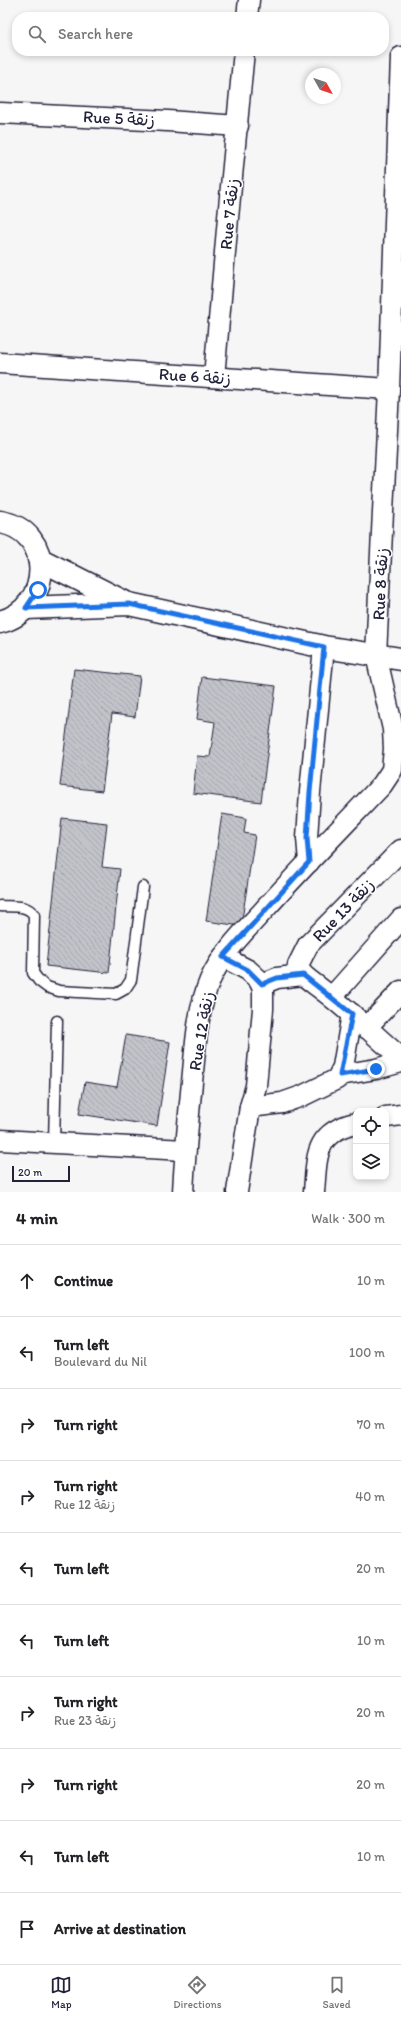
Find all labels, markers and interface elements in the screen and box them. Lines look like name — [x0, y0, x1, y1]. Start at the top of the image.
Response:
search box — [12, 12, 389, 56]
icon: search — [26, 23, 48, 45]
text: Search here — [58, 25, 133, 43]
north arrow — [305, 68, 341, 104]
street label: Rue 5 زنقة — [82, 106, 156, 130]
street label: Rue 7 زنقة — [215, 177, 243, 251]
street label: Rue 6 زنقة — [158, 364, 232, 388]
street label: Rue 8 زنقة — [368, 547, 392, 621]
route start — [29, 581, 47, 599]
street label: Rue 13 زنقة — [308, 874, 378, 946]
street label: Rue 12 زنقة — [184, 990, 218, 1072]
route end — [367, 1060, 385, 1078]
map controls — [353, 1108, 389, 1180]
button: locate — [353, 1108, 389, 1144]
button: layers — [353, 1144, 389, 1180]
scale bar — [12, 1164, 70, 1183]
text: 20 m — [18, 1166, 42, 1179]
text: 4 min — [16, 1208, 58, 1228]
text: Walk · 300 m — [311, 1211, 385, 1226]
icon: ahead — [16, 1270, 38, 1292]
text: Continue — [54, 1272, 113, 1290]
text: 10 m — [357, 1273, 385, 1288]
text: Turn left — [54, 1336, 109, 1354]
icon: left — [16, 1342, 38, 1364]
text: 100 m — [349, 1345, 385, 1360]
text: Boulevard du Nil — [54, 1354, 147, 1369]
icon: right — [16, 1414, 38, 1436]
text: Turn right — [54, 1416, 118, 1434]
text: 70 m — [357, 1417, 385, 1432]
text: Turn right — [54, 1477, 118, 1495]
icon: right — [16, 1486, 38, 1508]
text: 40 m — [355, 1489, 385, 1504]
text: Rue 12 زنقة — [54, 1497, 115, 1512]
icon: left — [16, 1558, 38, 1580]
text: Turn left — [54, 1560, 109, 1578]
text: 20 m — [356, 1561, 385, 1576]
icon: left — [16, 1630, 38, 1652]
text: Turn left — [54, 1632, 109, 1650]
text: 10 m — [357, 1633, 385, 1648]
text: Turn right — [54, 1693, 118, 1711]
icon: right — [16, 1702, 38, 1724]
text: 20 m — [356, 1705, 385, 1720]
text: Rue 23 زنقة — [54, 1713, 116, 1728]
icon: right — [16, 1774, 38, 1796]
text: Turn right — [54, 1776, 118, 1794]
text: 20 m — [356, 1777, 385, 1792]
icon: left — [16, 1846, 38, 1868]
text: Turn left — [54, 1848, 109, 1866]
text: 10 m — [357, 1849, 385, 1864]
icon: arrive — [16, 1918, 38, 1940]
text: Arrive at destination — [54, 1920, 186, 1938]
tab: Map — [50, 1974, 72, 2011]
tab: Directions — [173, 1974, 222, 2011]
tab: Saved — [322, 1974, 351, 2011]

